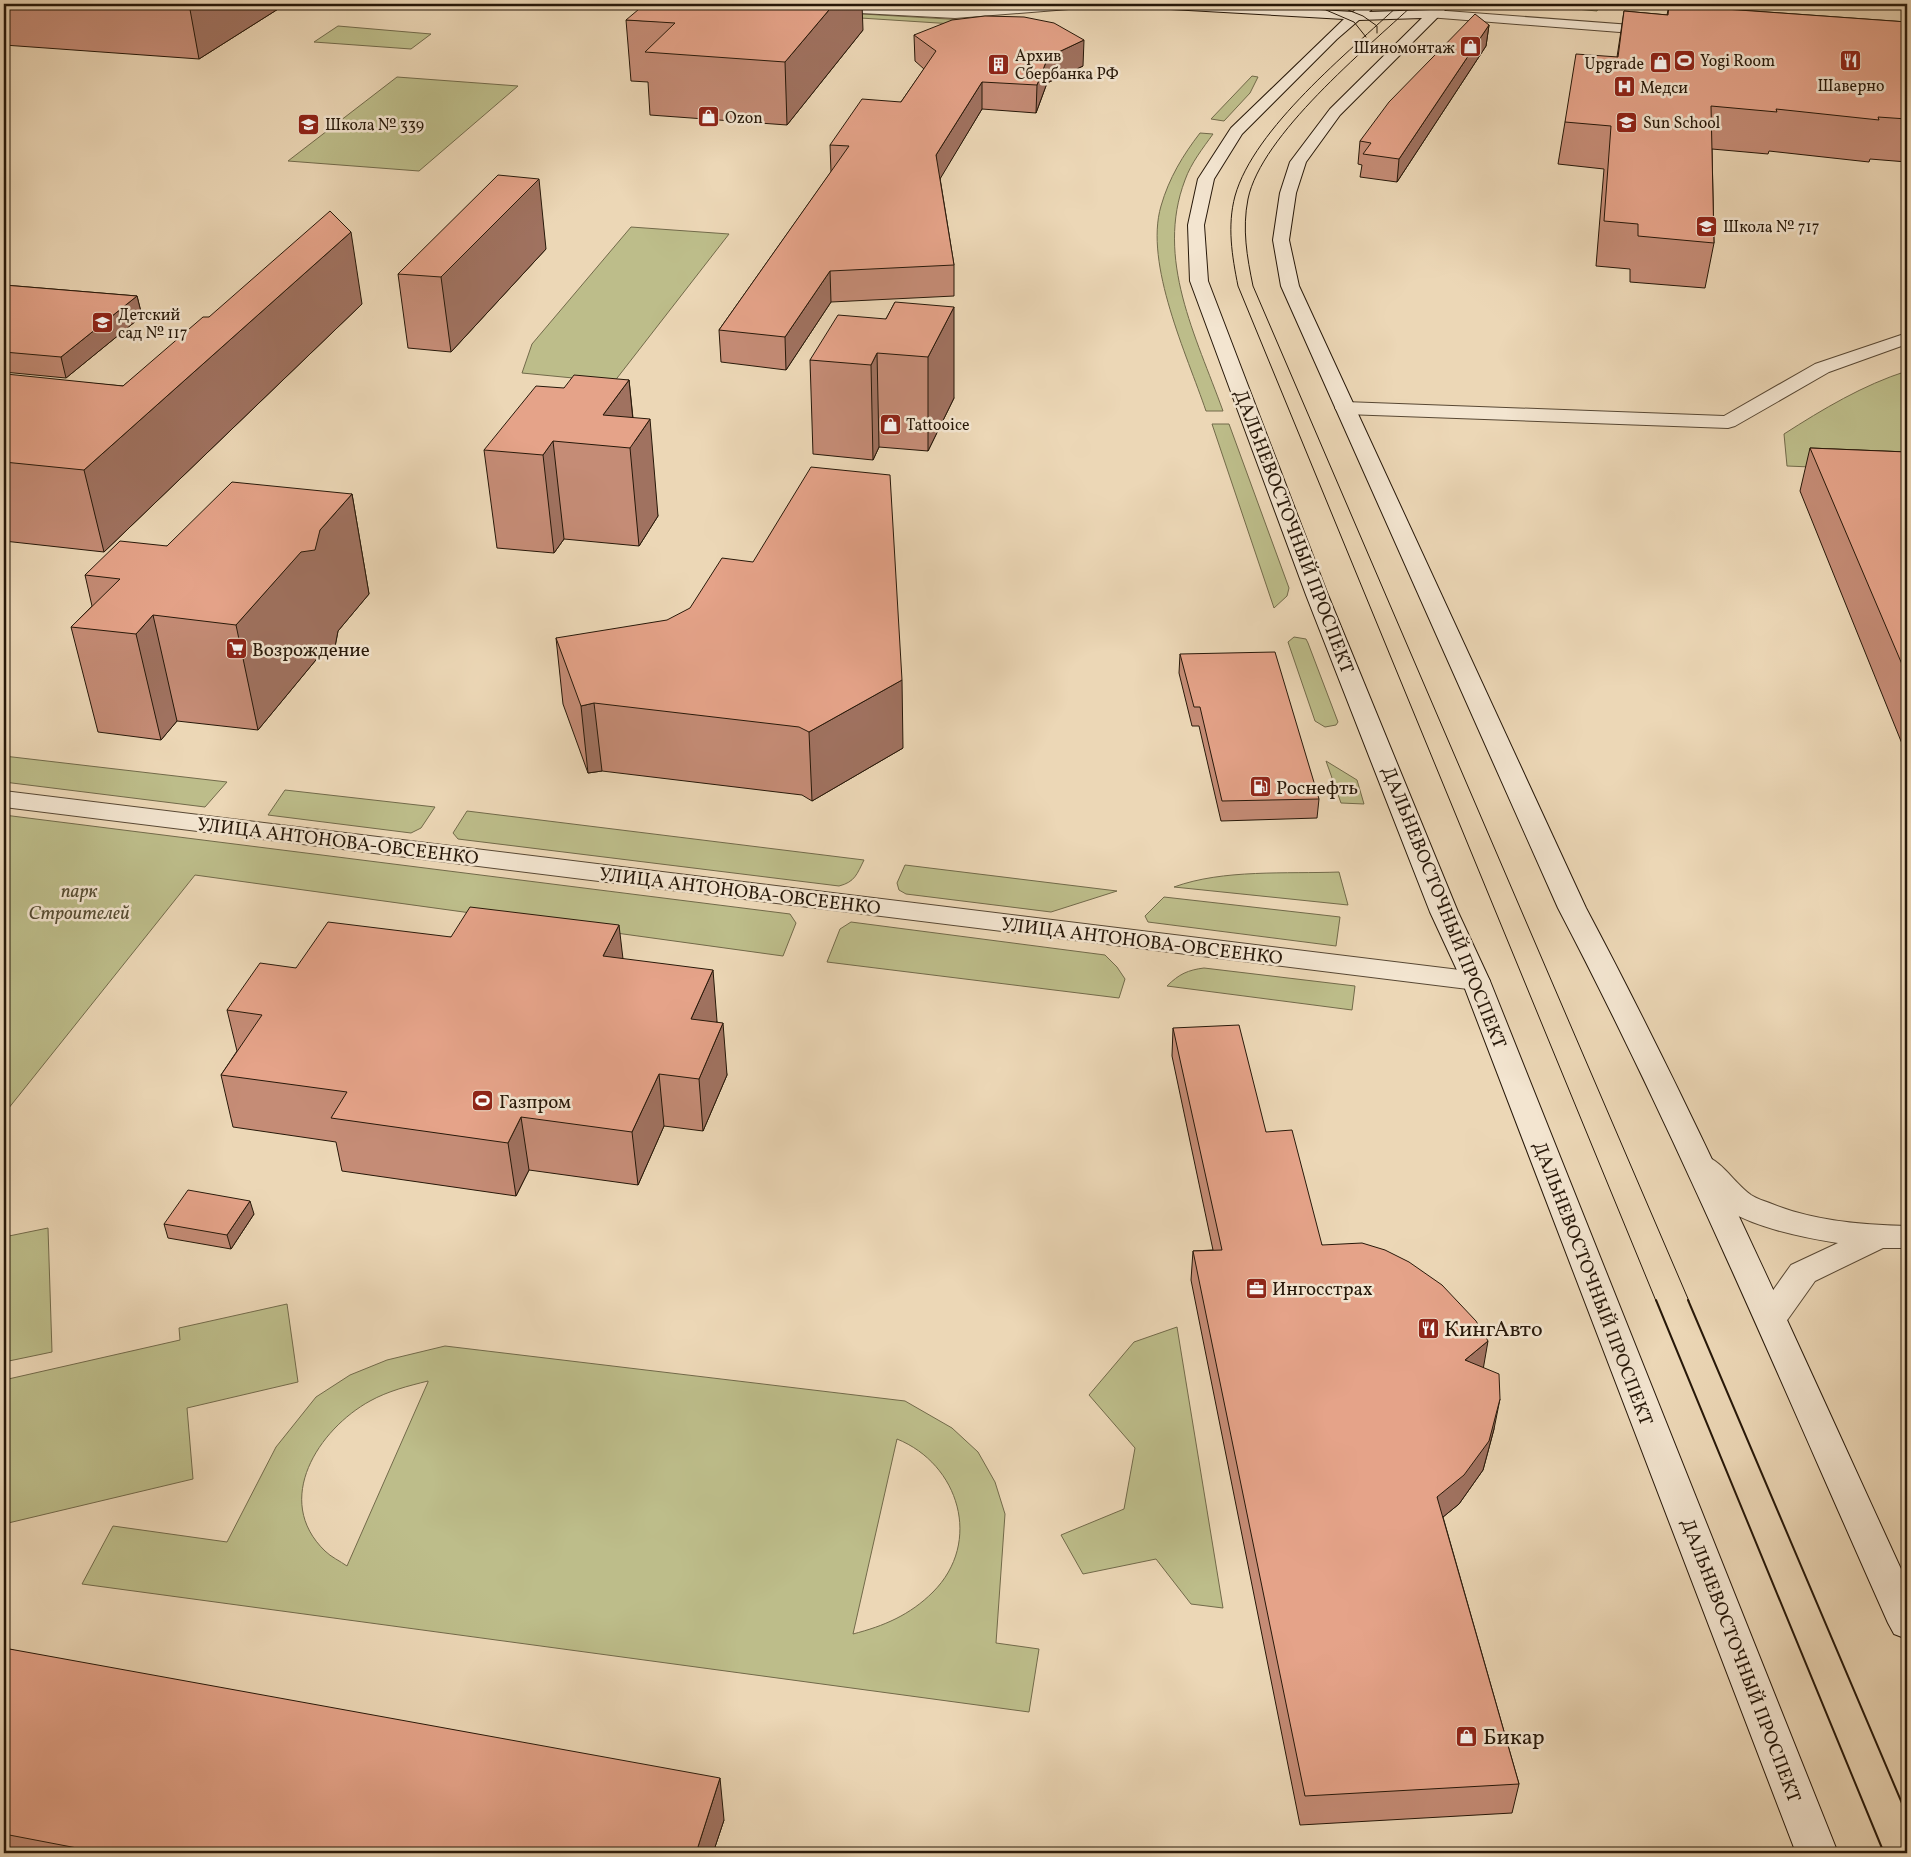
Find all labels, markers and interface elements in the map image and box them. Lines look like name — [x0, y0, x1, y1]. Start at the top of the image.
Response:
shop icon: Шиномонтаж — [1459, 35, 1483, 59]
place label: Шиномонтаж — [1353, 38, 1455, 60]
place label: Архив Сбербанка РФ — [1015, 46, 1119, 86]
sports icon: Yogi Room — [1672, 48, 1696, 72]
restaurant icon: Шаверно — [1839, 49, 1863, 73]
shop icon: Upgrade — [1648, 51, 1672, 75]
place label: Yogi Room — [1700, 51, 1775, 73]
building icon: Архив Сбербанка РФ — [987, 52, 1011, 76]
place label: Upgrade — [1585, 54, 1644, 76]
hospital icon: Медси — [1612, 75, 1636, 99]
place label: Шаверно — [1817, 76, 1885, 98]
place label: Медси — [1640, 78, 1688, 100]
shop icon: Ozon — [697, 105, 721, 129]
place label: Ozon — [725, 108, 763, 130]
school or university icon: Sun School — [1615, 110, 1639, 134]
school or university icon: Школа № 339 — [297, 112, 321, 136]
place label: Sun School — [1643, 113, 1721, 135]
place label: Школа № 339 — [325, 115, 424, 137]
school or university icon: Школа № 717 — [1695, 214, 1719, 238]
place label: Школа № 717 — [1723, 217, 1820, 239]
place label: Детский сад № 117 — [118, 305, 188, 345]
school or university icon: Детский сад № 117 — [90, 311, 114, 335]
street label: ДАЛЬНЕВОСТОЧНЫЙ ПРОСПЕКТ — [1227, 386, 1359, 677]
shop icon: Tattooice — [878, 412, 902, 436]
place label: Tattooice — [906, 415, 970, 437]
supermarket icon: Возрождение — [224, 637, 248, 661]
place label: Возрождение — [252, 638, 370, 664]
street label: ДАЛЬНЕВОСТОЧНЫЙ ПРОСПЕКТ — [1375, 763, 1512, 1053]
fuel station icon: Роснефть — [1248, 775, 1272, 799]
place label: Роснефть — [1276, 776, 1358, 802]
street label: УЛИЦА АНТОНОВА-ОВСЕЕНКО — [196, 812, 480, 872]
street label: УЛИЦА АНТОНОВА-ОВСЕЕНКО — [598, 862, 882, 922]
park label: парк Строителей — [28, 879, 130, 927]
street label: УЛИЦА АНТОНОВА-ОВСЕЕНКО — [1000, 912, 1284, 972]
sports icon: Газпром — [471, 1089, 495, 1113]
place label: Газпром — [499, 1090, 571, 1116]
street label: ДАЛЬНЕВОСТОЧНЫЙ ПРОСПЕКТ — [1526, 1138, 1658, 1429]
office icon: Ингосстрах — [1244, 1276, 1268, 1300]
place label: Ингосстрах — [1272, 1277, 1373, 1303]
place label: КингАвто — [1444, 1315, 1543, 1346]
restaurant icon: КингАвто — [1416, 1316, 1440, 1340]
street label: ДАЛЬНЕВОСТОЧНЫЙ ПРОСПЕКТ — [1674, 1515, 1806, 1806]
place label: Бикар — [1483, 1723, 1545, 1754]
shop icon: Бикар — [1455, 1724, 1479, 1748]

